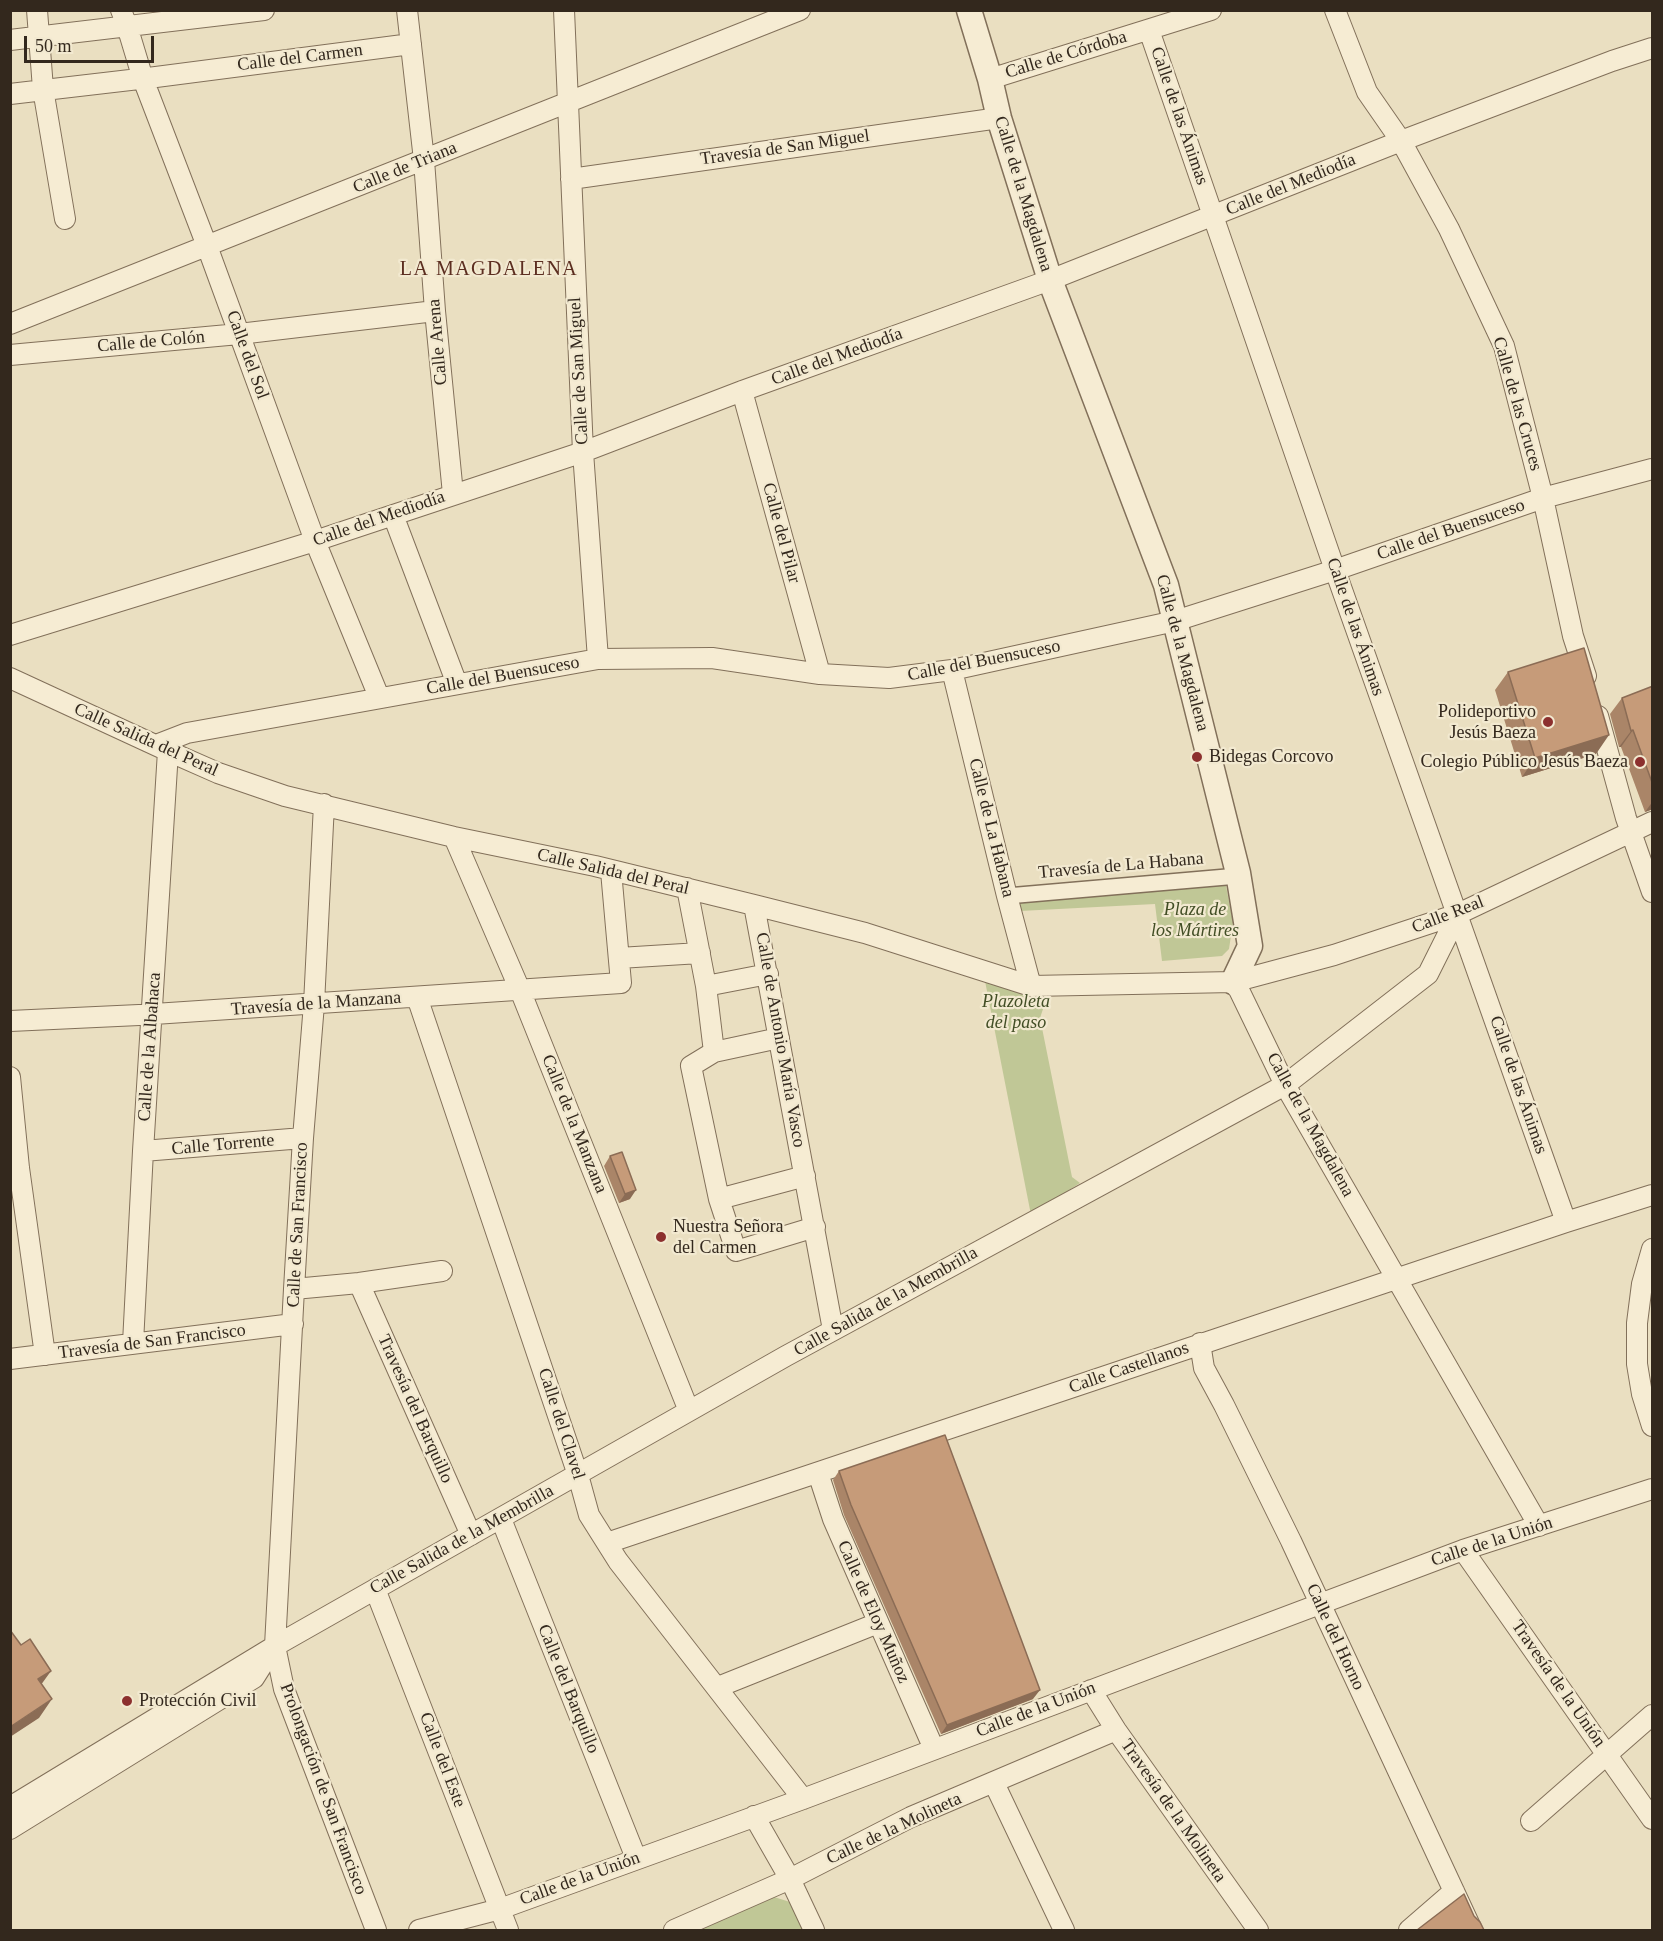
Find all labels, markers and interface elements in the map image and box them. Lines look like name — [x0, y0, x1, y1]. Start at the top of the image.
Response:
scale bar — [27, 24, 158, 62]
street label: Calle de Córdoba — [1003, 26, 1129, 84]
text: 50 m — [35, 36, 72, 56]
street label: Calle del Carmen — [236, 40, 364, 76]
street label: Calle de las Ánimas — [1145, 44, 1213, 188]
street label: Calle de la Magdalena — [989, 114, 1057, 274]
street label: Travesía de San Miguel — [699, 125, 871, 171]
street label: Calle de Triana — [350, 137, 460, 199]
street label: Calle del Mediodía — [1223, 149, 1359, 221]
district label: LA MAGDALENA — [400, 258, 578, 282]
street label: Calle de San Miguel — [564, 297, 594, 445]
street label: Calle Arena — [423, 298, 453, 386]
street label: Calle del Sol — [221, 308, 273, 402]
street label: Calle del Mediodía — [768, 323, 906, 391]
street label: Calle de Colón — [96, 327, 206, 357]
street label: Calle de las Cruces — [1488, 334, 1546, 474]
street label: Calle del Pilar — [757, 480, 805, 586]
street label: Calle del Mediodía — [310, 486, 448, 552]
street label: Calle del Buensuceso — [1374, 495, 1528, 565]
street label: Calle de las Ánimas — [1321, 555, 1389, 699]
street label: Calle de la Magdalena — [1151, 572, 1213, 734]
street label: Calle del Buensuceso — [906, 636, 1062, 686]
street label: Calle del Buensuceso — [425, 652, 581, 700]
street label: Calle Salida del Peral — [71, 699, 221, 781]
place label: Polideportivo Jesús Baeza — [1438, 701, 1536, 744]
marker: Polideportivo Jesús Baeza — [1541, 715, 1555, 729]
place label: Bidegas Corcovo — [1209, 746, 1333, 768]
marker: Bidegas Corcovo — [1190, 750, 1204, 764]
place label: Colegio Público Jesús Baeza — [1421, 751, 1628, 773]
marker: Colegio Público Jesús Baeza — [1633, 755, 1647, 769]
street label: Calle de La Habana — [963, 756, 1019, 900]
street label: Calle Salida del Peral — [535, 844, 691, 900]
street label: Travesía de La Habana — [1037, 848, 1205, 884]
street label: Calle Real — [1409, 891, 1487, 939]
park label: Plaza de los Mártires — [1151, 899, 1239, 942]
street label: Calle de Antonio María Vasco — [750, 931, 810, 1149]
street label: Calle de la Albahaca — [134, 972, 166, 1122]
street label: Travesía de la Manzana — [230, 987, 402, 1021]
park label: Plazoleta del paso — [982, 991, 1050, 1034]
street label: Calle de las Ánimas — [1484, 1013, 1552, 1157]
street label: Calle de la Magdalena — [1261, 1049, 1359, 1201]
street label: Calle de la Manzana — [536, 1052, 612, 1196]
street label: Calle Torrente — [171, 1130, 275, 1160]
street label: Calle de San Francisco — [283, 1142, 313, 1308]
place label: Nuestra Señora del Carmen — [673, 1216, 783, 1258]
marker: Nuestra Señora del Carmen — [654, 1230, 668, 1244]
street label: Calle Salida de la Membrilla — [790, 1242, 982, 1362]
street label: Travesía de San Francisco — [57, 1320, 247, 1364]
street label: Travesía del Barquillo — [373, 1331, 457, 1487]
street label: Calle Castellanos — [1066, 1337, 1192, 1399]
street label: Calle del Clavel — [533, 1366, 589, 1482]
street label: Calle Salida de la Membrilla — [366, 1480, 558, 1600]
street label: Calle de la Unión — [1429, 1512, 1555, 1572]
street label: Calle de Eloy Muñoz — [832, 1538, 914, 1686]
street label: Calle del Horno — [1301, 1580, 1369, 1694]
street label: Travesía de la Unión — [1506, 1616, 1610, 1752]
street label: Calle del Barquillo — [532, 1621, 604, 1757]
street label: Calle de la Unión — [973, 1677, 1099, 1743]
street label: Prolongación de San Francisco — [275, 1680, 371, 1898]
place label: Protección Civil — [139, 1690, 256, 1712]
marker: Protección Civil — [120, 1694, 134, 1708]
street label: Calle del Este — [414, 1709, 470, 1811]
street label: Travesía de la Molineta — [1115, 1735, 1231, 1887]
street label: Calle de la Molineta — [823, 1788, 965, 1870]
street label: Calle de la Unión — [517, 1847, 643, 1911]

